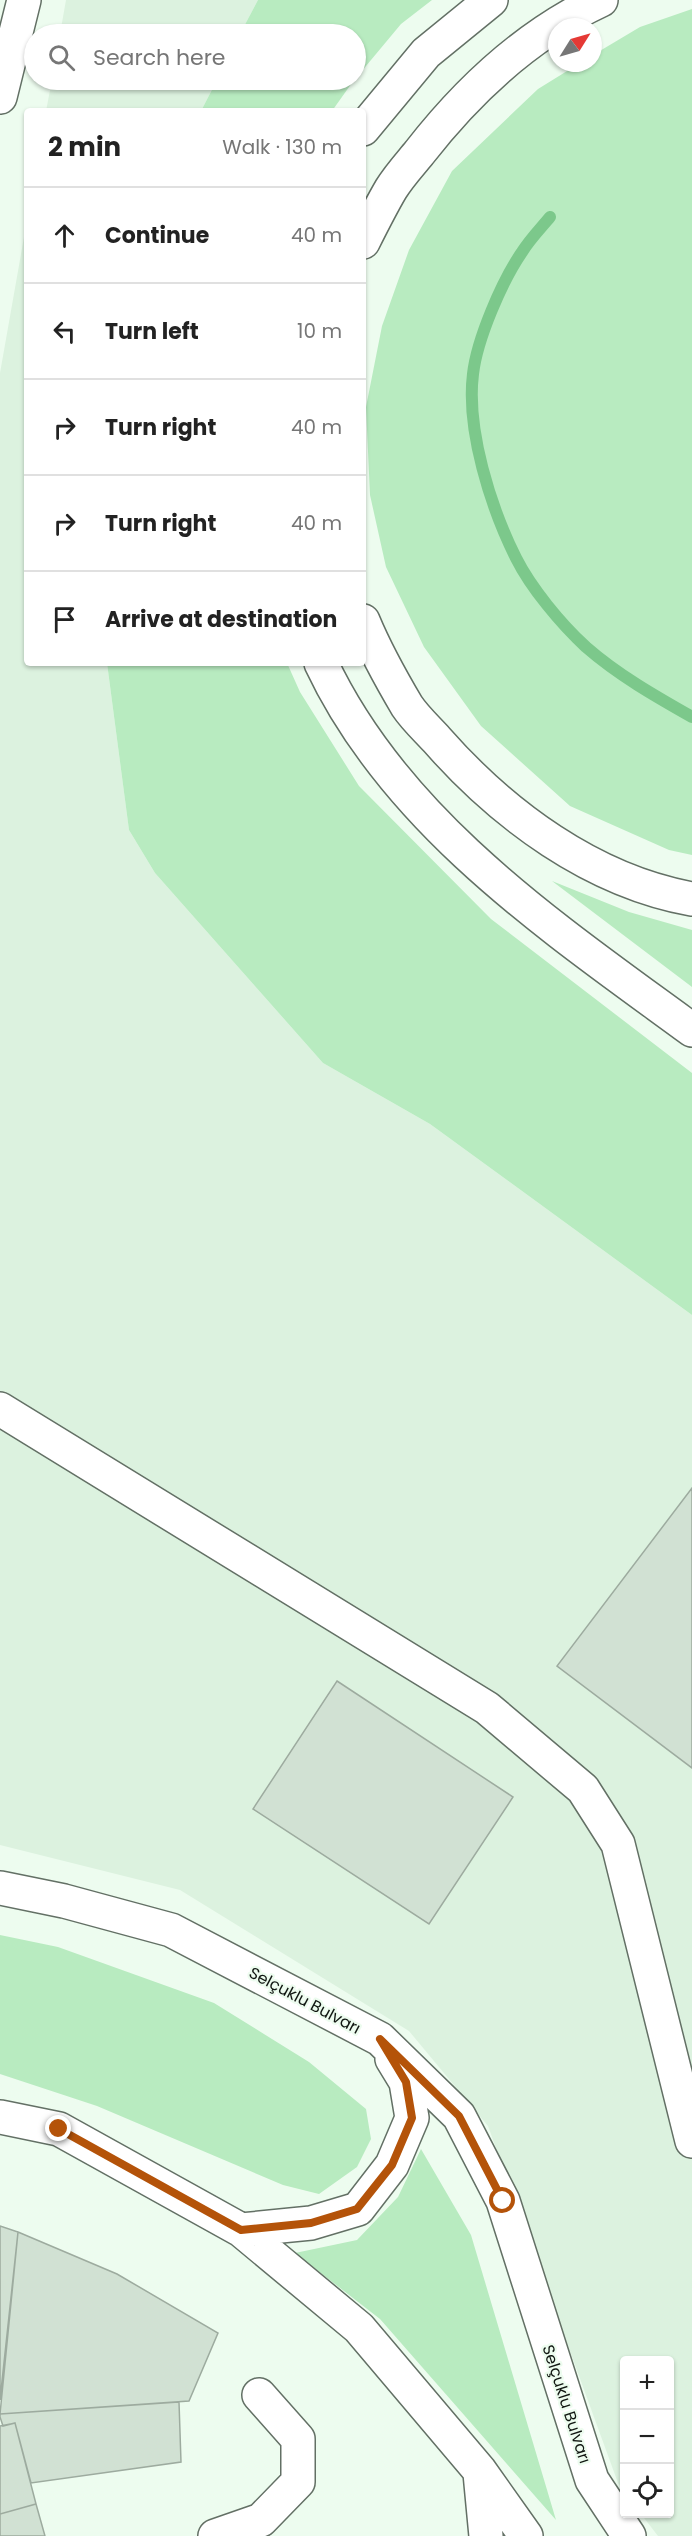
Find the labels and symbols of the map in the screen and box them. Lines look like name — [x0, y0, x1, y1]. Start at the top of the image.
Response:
north arrow — [548, 18, 602, 72]
street label: Selçuklu Bulvarı — [245, 1961, 365, 2040]
route end — [45, 2115, 71, 2141]
route start — [489, 2187, 515, 2213]
street label: Selçuklu Bulvarı — [536, 2342, 597, 2466]

